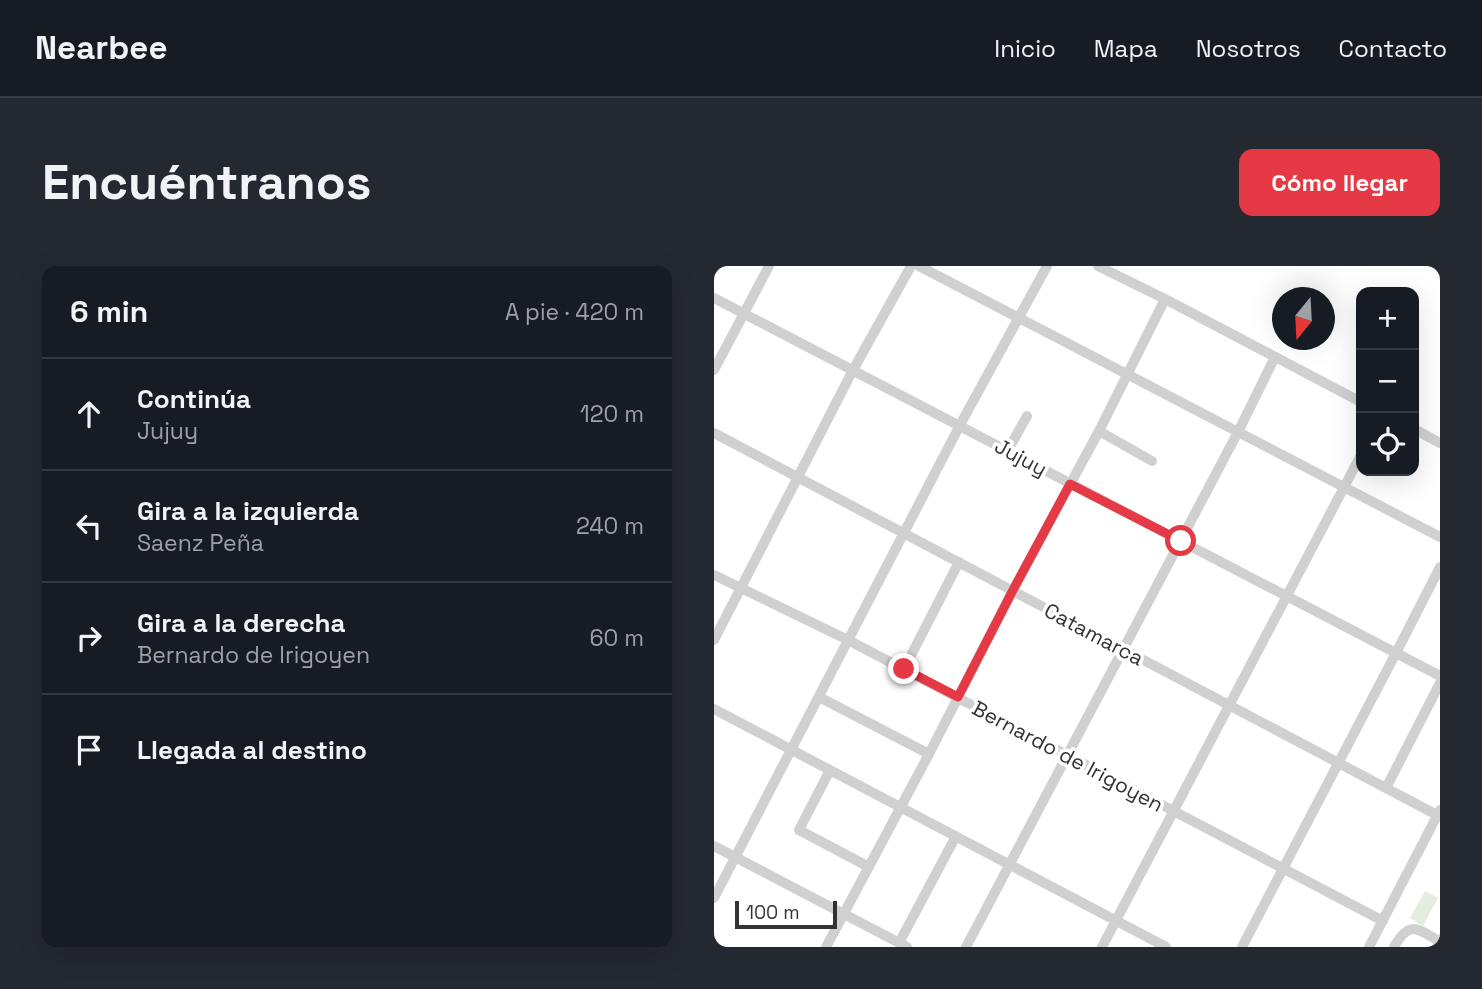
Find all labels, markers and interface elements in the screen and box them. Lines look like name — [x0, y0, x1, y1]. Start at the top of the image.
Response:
text: Nearbee — [35, 27, 167, 69]
text: Inicio — [994, 33, 1056, 64]
text: Mapa — [1094, 33, 1158, 64]
text: Nosotros — [1196, 33, 1301, 64]
text: Contacto — [1339, 33, 1447, 64]
button: Cómo llegar — [1239, 149, 1440, 216]
text: Encuéntranos — [42, 151, 371, 213]
north arrow — [1272, 287, 1335, 350]
map controls — [1356, 287, 1419, 476]
button: + — [1356, 287, 1419, 350]
text: 6 min — [70, 292, 148, 331]
text: A pie · 420 m — [505, 297, 644, 327]
button: − — [1356, 350, 1419, 413]
text: Continúa — [137, 382, 251, 416]
icon: ahead — [70, 395, 108, 433]
text: 120 m — [580, 399, 644, 429]
button: locate — [1356, 413, 1419, 476]
text: Jujuy — [137, 416, 198, 446]
street label: Jujuy — [990, 432, 1052, 482]
text: Gira a la izquierda — [137, 494, 359, 528]
icon: left — [70, 507, 108, 545]
text: 240 m — [576, 511, 644, 541]
route start — [1165, 525, 1196, 556]
text: Saenz Peña — [137, 528, 264, 558]
street label: Catamarca — [1040, 597, 1148, 671]
text: Gira a la derecha — [137, 606, 346, 640]
icon: right — [70, 619, 108, 657]
text: 60 m — [589, 623, 644, 653]
text: Bernardo de Irigoyen — [137, 640, 370, 670]
route end — [888, 653, 919, 684]
street label: Bernardo de Irigoyen — [968, 694, 1168, 818]
icon: arrive — [70, 731, 108, 769]
text: Llegada al destino — [137, 733, 367, 767]
scale bar — [735, 898, 836, 930]
text: 100 m — [746, 900, 800, 925]

